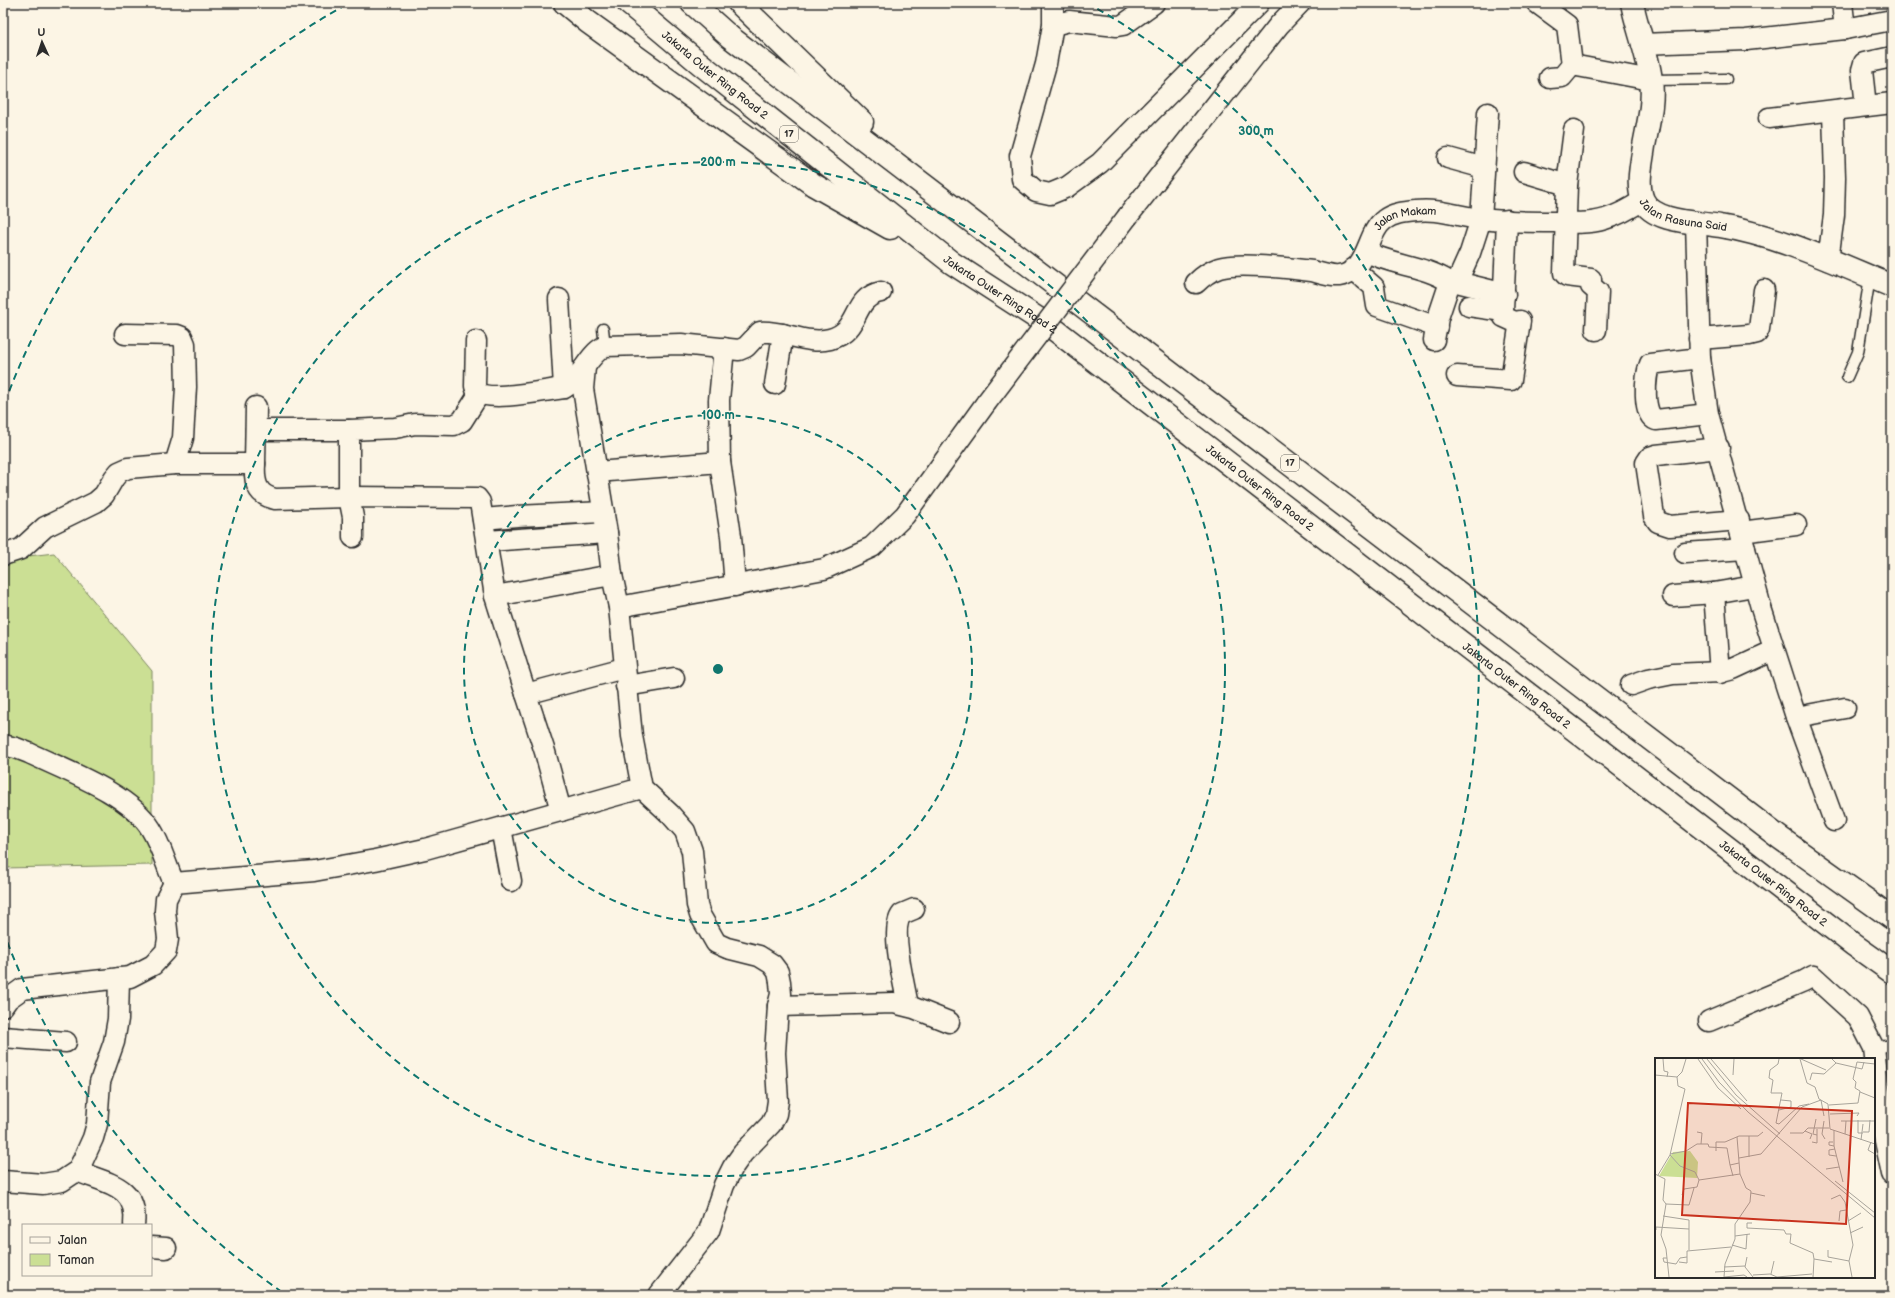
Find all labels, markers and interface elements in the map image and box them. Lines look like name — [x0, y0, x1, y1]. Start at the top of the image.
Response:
north arrow — [22, 22, 62, 62]
text: U — [37, 26, 46, 39]
street label: Jakarta Outer Ring Road 2 — [660, 28, 771, 122]
text: 300 m — [1238, 124, 1274, 139]
road number: 17 — [780, 126, 798, 142]
text: 200 m — [700, 155, 736, 170]
street label: Jalan Rasuna Said — [1637, 196, 1728, 234]
street label: Jalan Makam — [1371, 204, 1437, 232]
street label: Jakarta Outer Ring Road 2 — [941, 252, 1060, 336]
text: 100 m — [701, 408, 735, 423]
street label: Jakarta Outer Ring Road 2 — [1203, 442, 1317, 534]
road number: 17 — [1281, 455, 1299, 471]
street label: Jakarta Outer Ring Road 2 — [1460, 640, 1574, 731]
centre of rings — [711, 662, 725, 676]
street label: Jakarta Outer Ring Road 2 — [1717, 837, 1830, 929]
inset map — [1655, 1058, 1875, 1278]
legend — [22, 1224, 152, 1276]
text: Jalan — [58, 1233, 87, 1248]
text: Taman — [58, 1253, 94, 1268]

